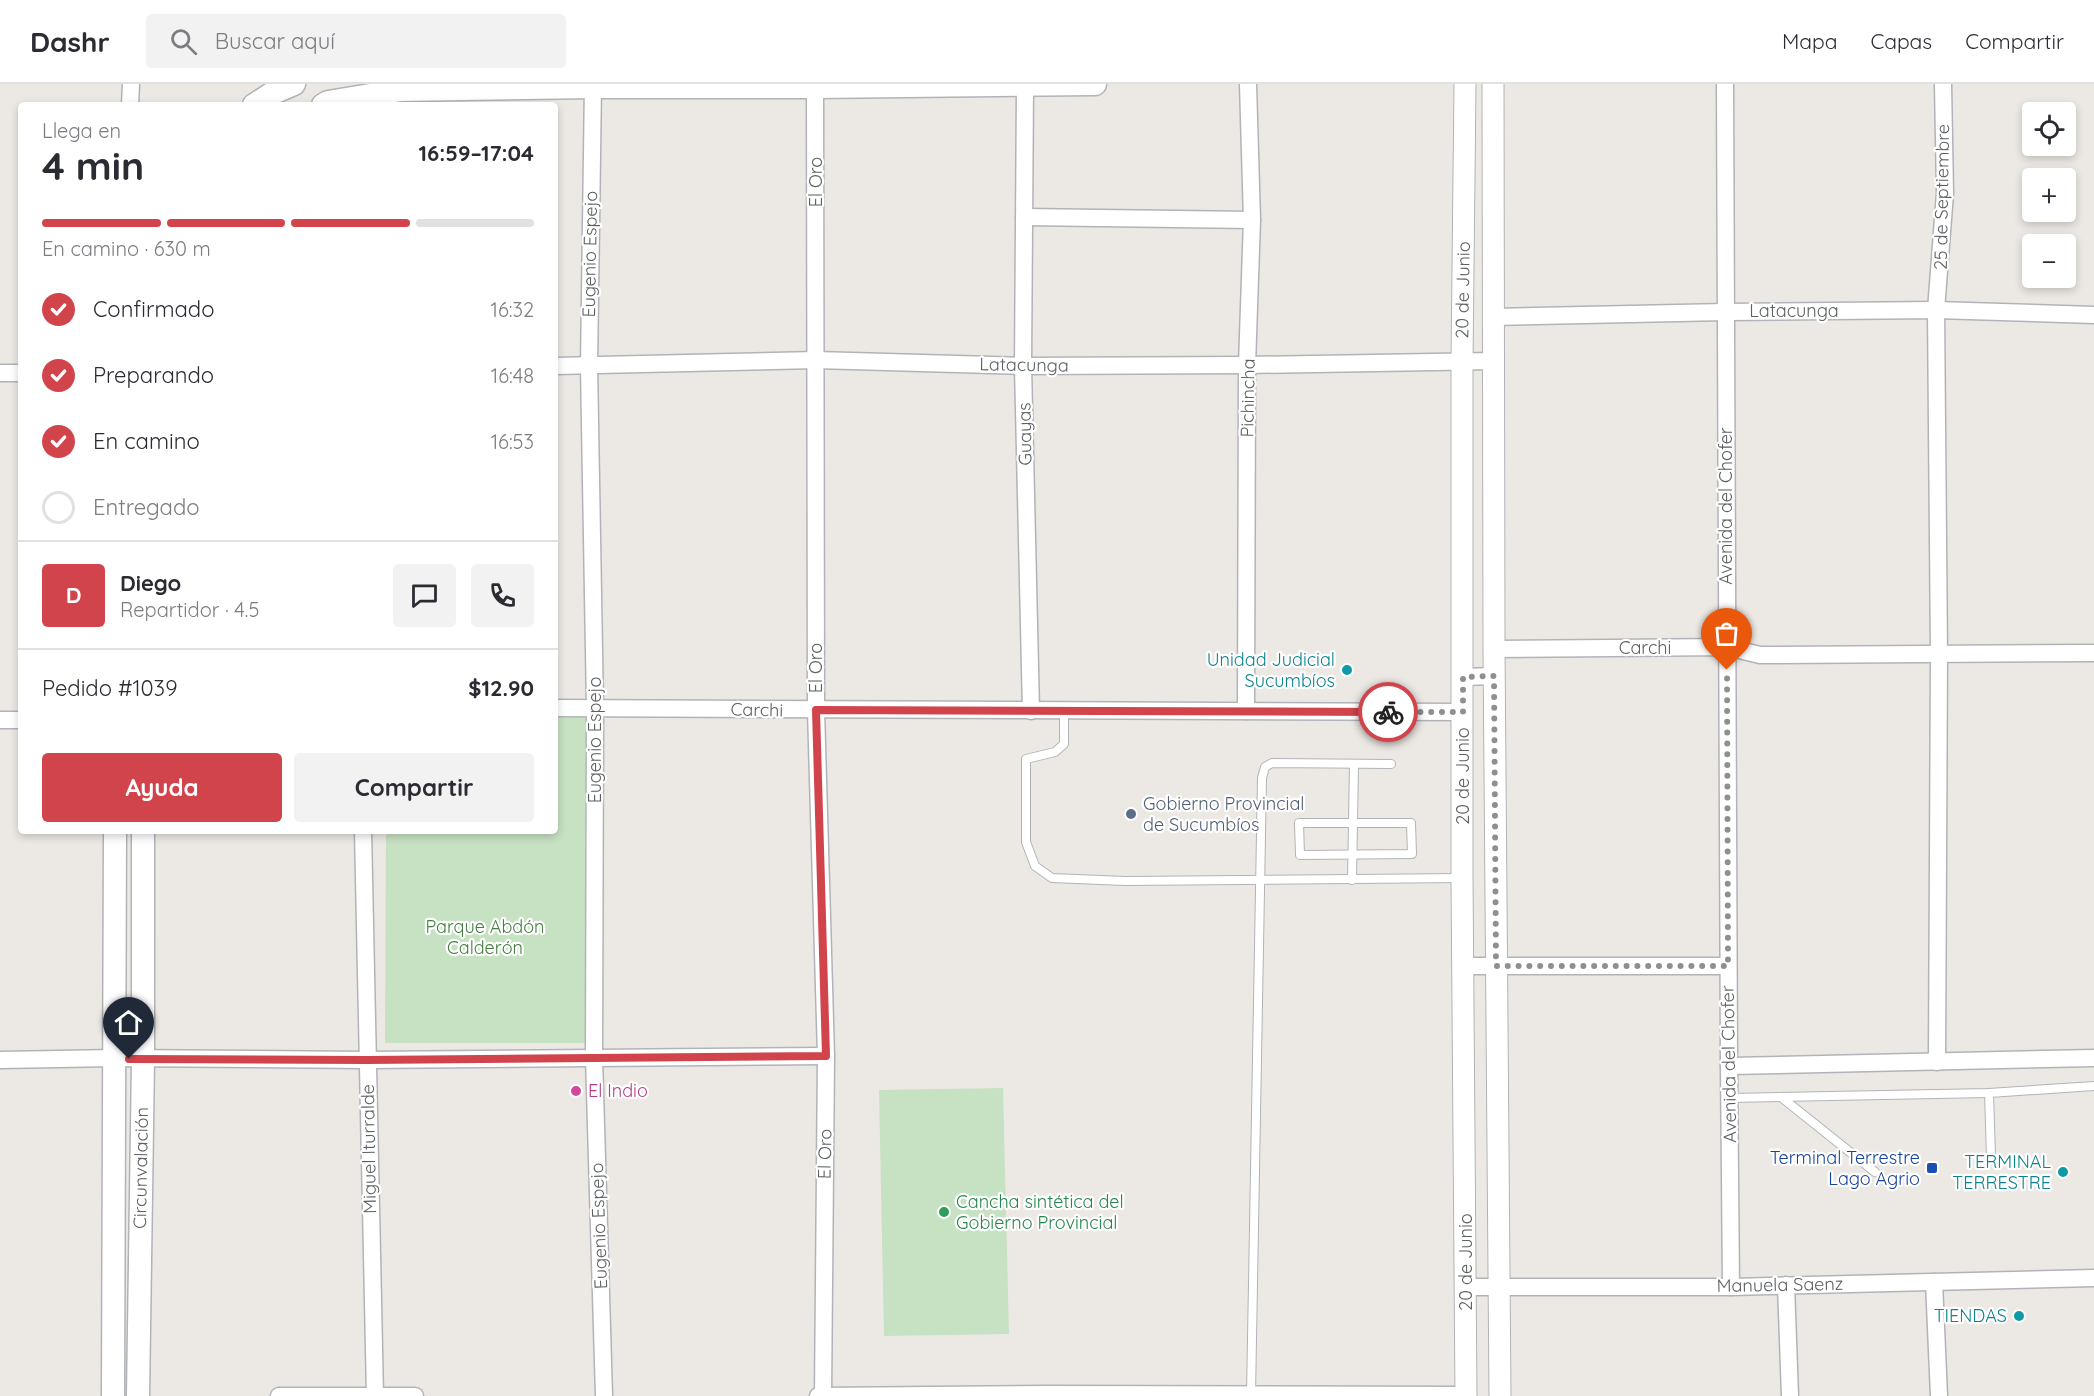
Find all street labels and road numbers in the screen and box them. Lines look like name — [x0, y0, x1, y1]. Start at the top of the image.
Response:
street label: 25 de Septiembre — [1929, 124, 1954, 270]
street label: El Oro — [804, 157, 827, 207]
street label: Eugenio Espejo — [577, 190, 602, 318]
street label: 20 de Junio — [1450, 241, 1475, 339]
street label: Latacunga — [1749, 299, 1839, 322]
street label: Latacunga — [979, 352, 1069, 377]
street label: Pichincha — [1235, 358, 1260, 438]
street label: Guayas — [1012, 402, 1037, 466]
street label: Avenida del Chofer — [1714, 427, 1737, 585]
street label: Carchi — [1619, 636, 1671, 659]
street label: El Oro — [804, 643, 827, 693]
street label: Eugenio Espejo — [583, 677, 606, 803]
street label: Carchi — [731, 698, 784, 721]
street label: 20 de Junio — [1451, 727, 1474, 825]
street label: Avenida del Chofer — [1716, 985, 1741, 1143]
street label: Miguel Iturralde — [356, 1084, 381, 1214]
street label: Circunvalación — [128, 1107, 153, 1229]
street label: El Oro — [813, 1129, 836, 1179]
street label: Eugenio Espejo — [585, 1162, 612, 1290]
street label: 20 de Junio — [1454, 1213, 1477, 1311]
street label: Manuela Saenz — [1716, 1272, 1844, 1297]

